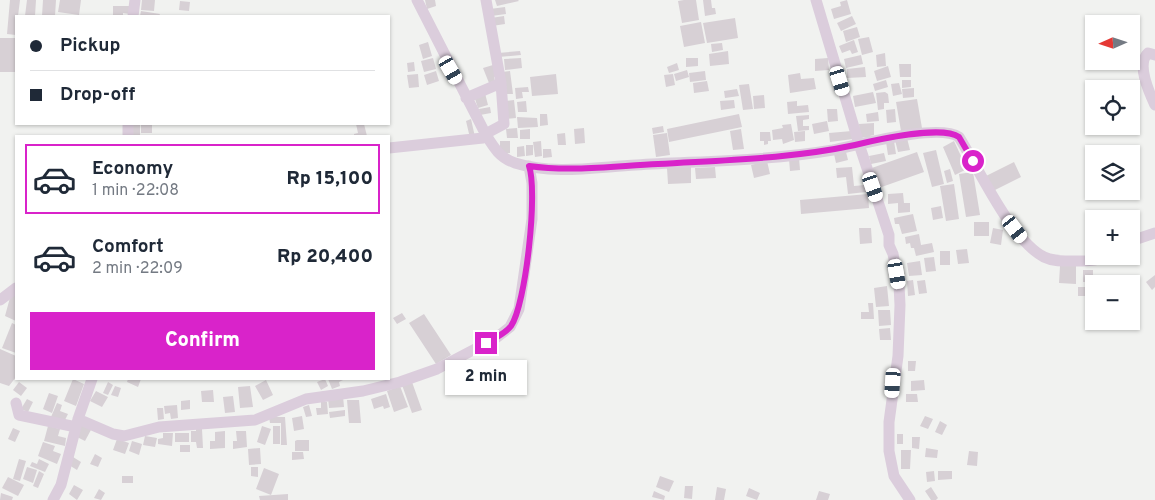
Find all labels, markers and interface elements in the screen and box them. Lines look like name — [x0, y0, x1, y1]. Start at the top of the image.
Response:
north arrow — [1085, 15, 1140, 70]
map controls — [1085, 15, 1140, 330]
text: Pickup — [60, 34, 120, 58]
car — [437, 53, 464, 87]
car — [828, 64, 851, 98]
button: locate — [1085, 80, 1140, 135]
text: Drop-off — [60, 83, 135, 107]
button: layers — [1085, 145, 1140, 200]
route start — [962, 150, 984, 172]
icon: car — [32, 157, 77, 202]
text: Economy — [92, 157, 173, 181]
text: Rp 15,100 — [287, 167, 373, 191]
car — [861, 170, 884, 204]
text: 1 min · 22:08 — [92, 181, 179, 201]
button: + — [1085, 210, 1140, 265]
car — [999, 213, 1030, 245]
icon: car — [32, 235, 77, 280]
text: Comfort — [92, 235, 164, 259]
text: Rp 20,400 — [277, 245, 373, 269]
car — [887, 258, 906, 290]
text: 2 min · 22:09 — [92, 259, 183, 279]
button: − — [1085, 275, 1140, 330]
button: Confirm — [30, 312, 375, 370]
route end — [475, 332, 497, 354]
callout: 2 min — [445, 360, 527, 396]
text: 2 min — [465, 367, 507, 387]
car — [884, 368, 901, 398]

